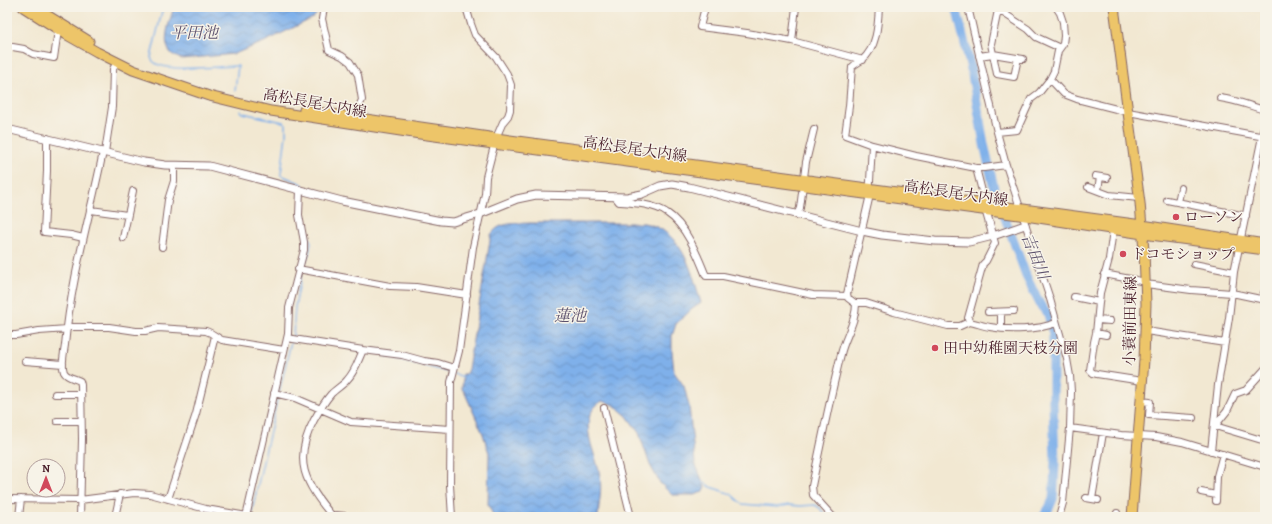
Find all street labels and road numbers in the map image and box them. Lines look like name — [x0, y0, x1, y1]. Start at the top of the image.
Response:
street label: 高松長尾大内線 — [262, 84, 368, 122]
street label: 高松長尾大内線 — [582, 132, 688, 166]
street label: 高松長尾大内線 — [903, 176, 1009, 210]
street label: 小蓑前田東線 — [1119, 276, 1141, 366]

